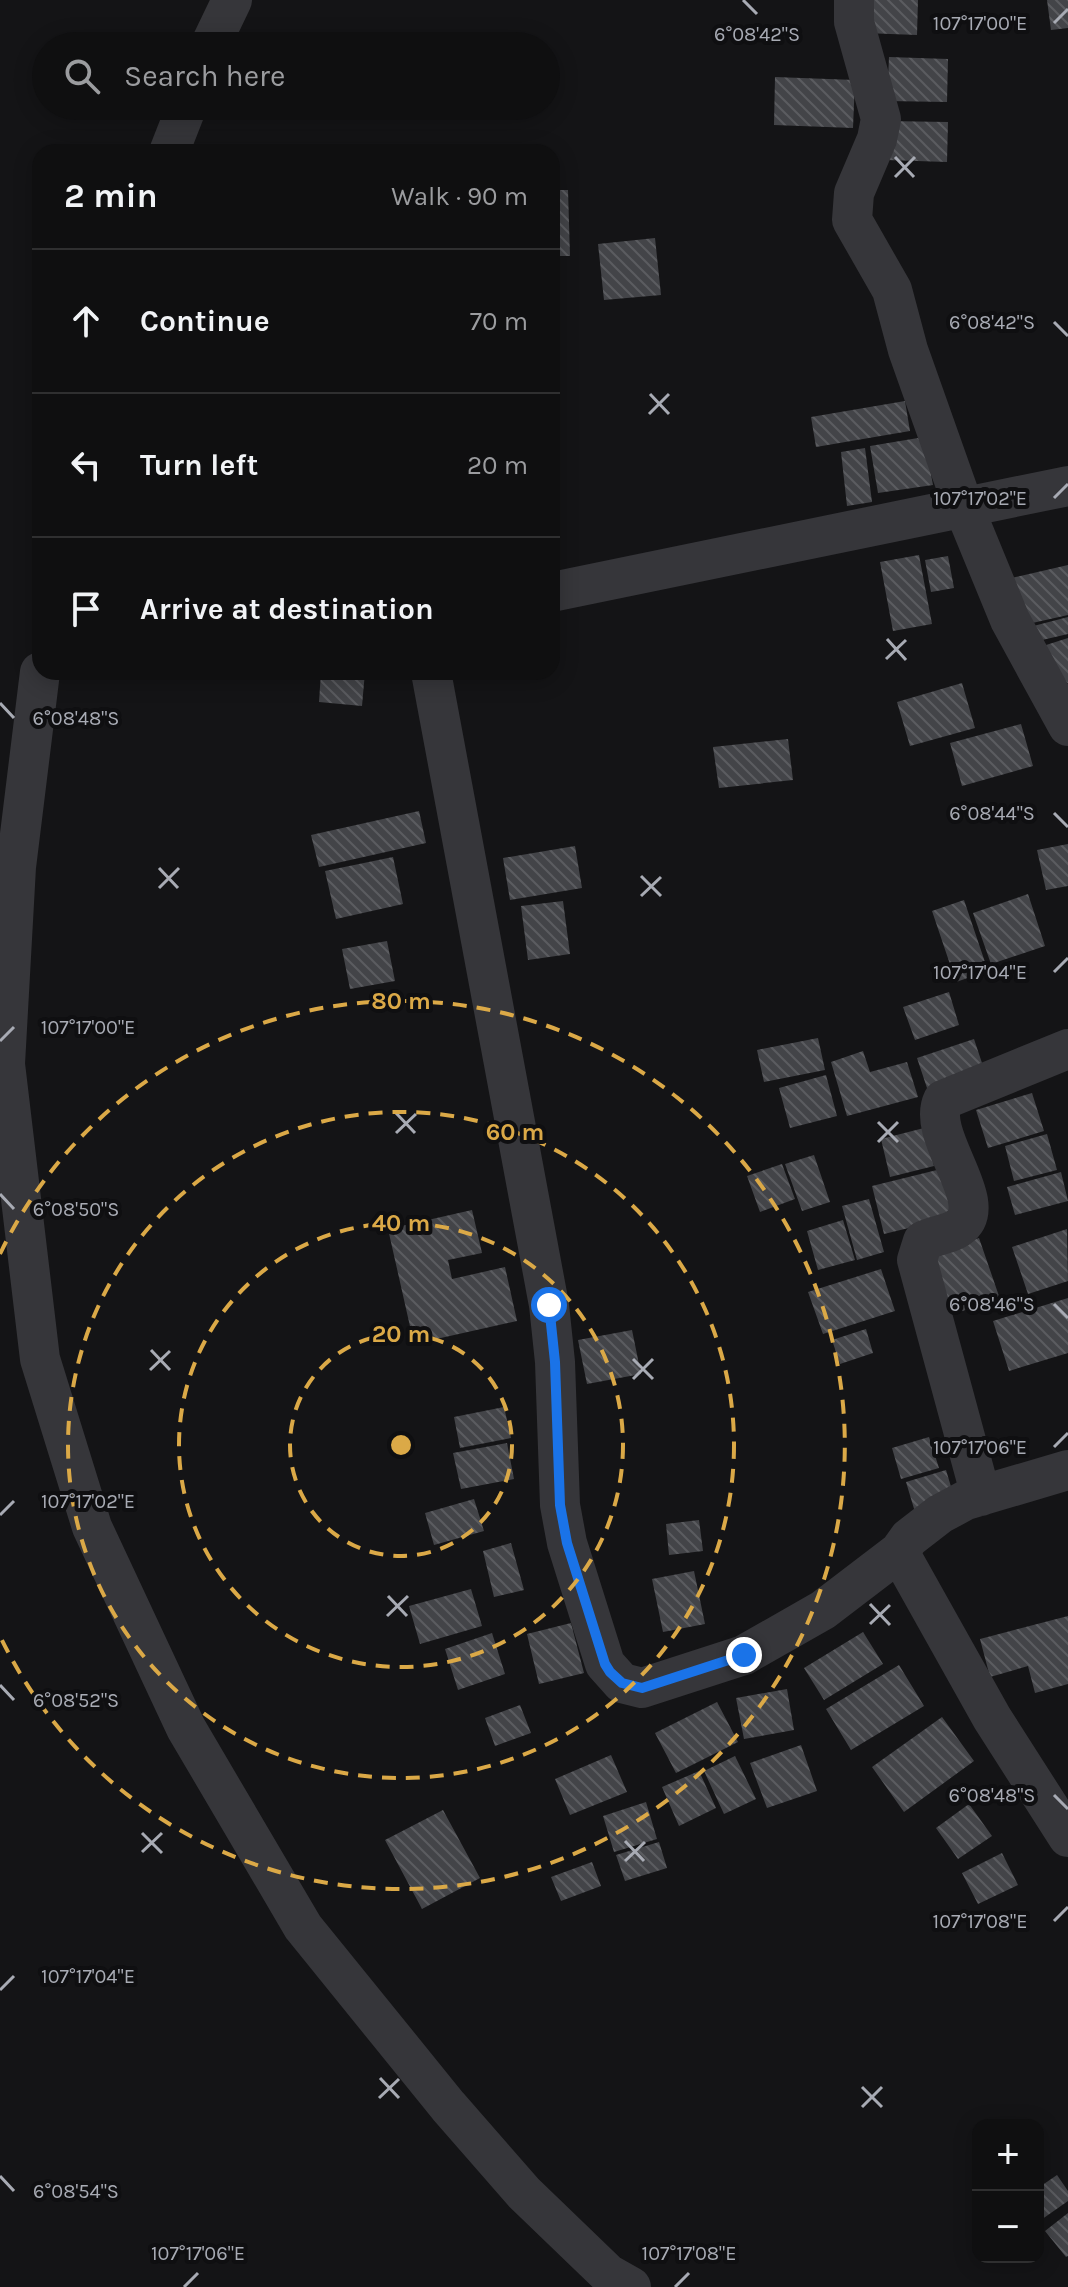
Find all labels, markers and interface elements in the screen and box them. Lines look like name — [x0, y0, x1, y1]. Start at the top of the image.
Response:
text: 107°17'00"E — [933, 12, 1027, 35]
text: 6°08'42"S — [714, 23, 800, 46]
search box — [32, 32, 560, 120]
icon: search — [60, 54, 104, 98]
text: Search here — [124, 58, 285, 94]
text: 2 min — [64, 176, 158, 216]
text: Walk · 90 m — [391, 181, 528, 212]
icon: ahead — [64, 299, 108, 343]
text: Continue — [140, 303, 270, 339]
text: 70 m — [470, 306, 528, 337]
text: 6°08'42"S — [949, 311, 1035, 334]
icon: left — [64, 443, 108, 487]
text: Turn left — [140, 447, 258, 483]
text: 20 m — [467, 450, 528, 481]
text: 107°17'02"E — [933, 487, 1027, 510]
icon: arrive — [64, 587, 108, 631]
text: Arrive at destination — [140, 591, 434, 627]
text: 6°08'48"S — [33, 707, 119, 730]
text: 6°08'44"S — [949, 802, 1035, 825]
text: 107°17'04"E — [933, 961, 1027, 984]
text: 80 m — [371, 987, 431, 1015]
text: 107°17'00"E — [41, 1016, 135, 1039]
text: 60 m — [486, 1118, 544, 1146]
text: 6°08'50"S — [33, 1198, 119, 1221]
text: 40 m — [372, 1209, 430, 1237]
route start — [531, 1287, 567, 1323]
text: 6°08'46"S — [949, 1293, 1035, 1316]
text: 20 m — [372, 1320, 430, 1348]
centre of rings — [387, 1431, 415, 1459]
text: 107°17'06"E — [933, 1436, 1027, 1459]
text: 107°17'02"E — [41, 1490, 135, 1513]
route end — [726, 1637, 762, 1673]
text: 6°08'52"S — [33, 1689, 119, 1712]
text: 6°08'48"S — [949, 1784, 1035, 1807]
text: 107°17'08"E — [933, 1910, 1027, 1933]
text: 107°17'04"E — [41, 1965, 135, 1988]
map controls — [972, 2119, 1044, 2263]
button: + — [972, 2119, 1044, 2191]
text: 6°08'54"S — [33, 2180, 119, 2203]
button: − — [972, 2191, 1044, 2263]
text: 107°17'06"E — [151, 2242, 245, 2265]
text: 107°17'08"E — [642, 2242, 736, 2265]

